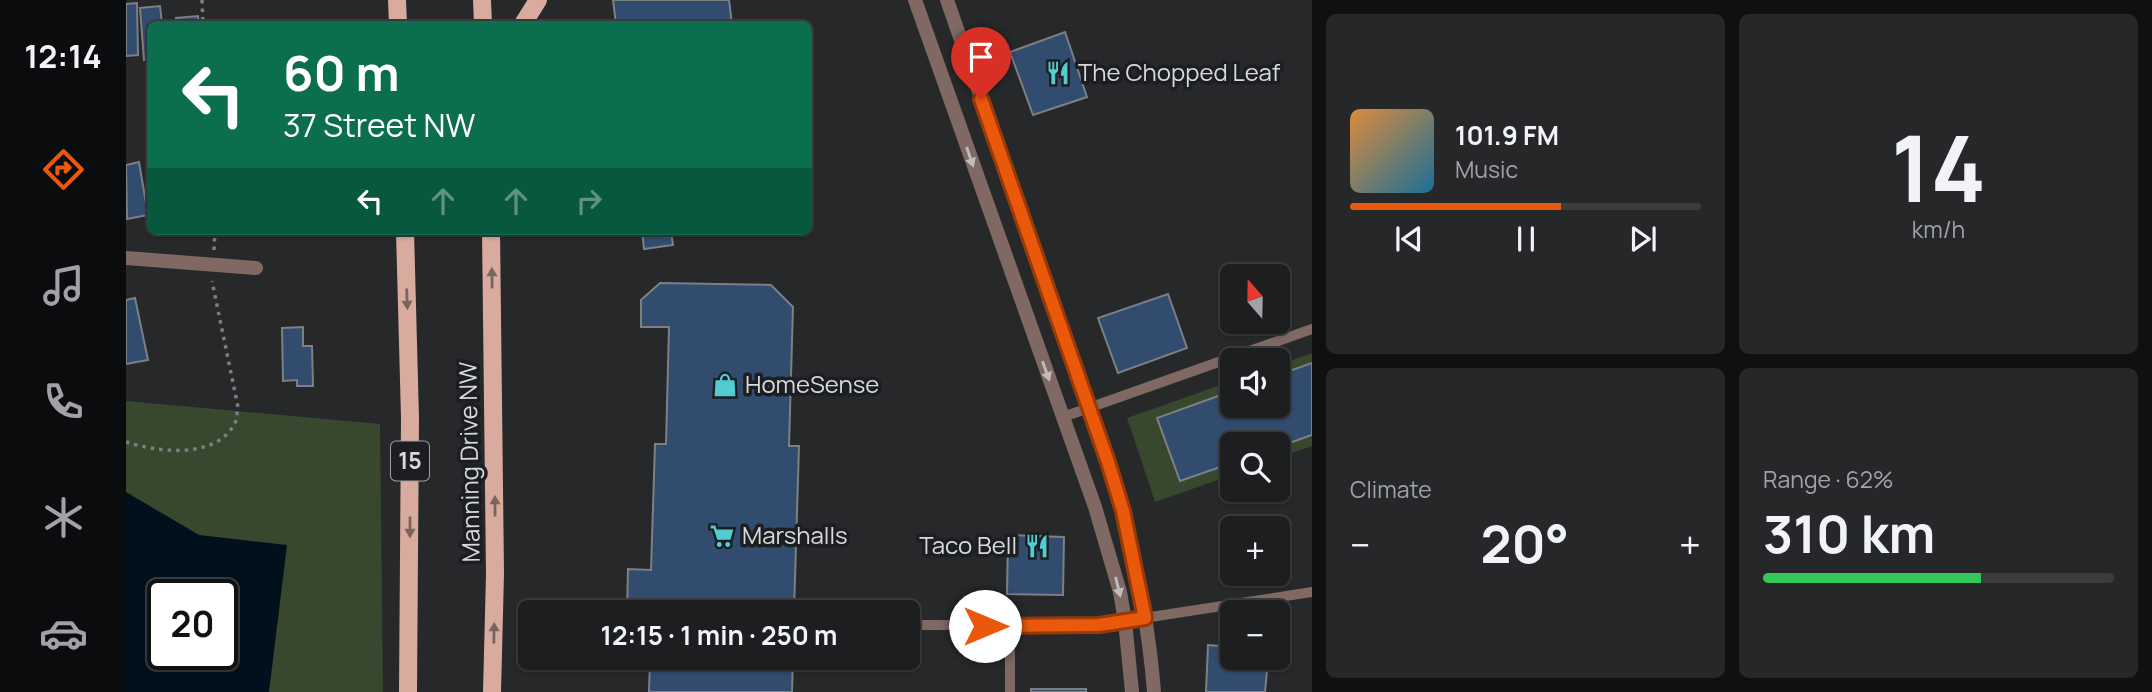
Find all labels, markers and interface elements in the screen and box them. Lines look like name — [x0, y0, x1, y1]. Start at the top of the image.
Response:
pin — [951, 27, 1011, 99]
text: 12:14 — [24, 34, 102, 78]
icon: arrive — [962, 38, 1000, 76]
text: 60 m — [283, 39, 400, 106]
icon: left — [168, 49, 259, 140]
place label: The Chopped Leaf — [1078, 55, 1281, 88]
restaurant icon: The Chopped Leaf — [1044, 59, 1072, 87]
text: 37 Street NW — [283, 103, 475, 147]
text: 14 — [1891, 105, 1986, 229]
text: 101.9 FM — [1455, 117, 1559, 153]
icon: directions — [39, 145, 88, 194]
one-way arrow — [965, 147, 976, 168]
text: Music — [1455, 153, 1518, 185]
icon: left — [351, 182, 389, 220]
icon: ahead — [424, 182, 462, 220]
icon: ahead — [497, 182, 535, 220]
icon: right — [570, 182, 608, 220]
text: km/h — [1912, 213, 1965, 245]
icon: previous — [1390, 220, 1428, 258]
icon: pause — [1507, 220, 1545, 258]
icon: next — [1624, 220, 1662, 258]
icon: music — [39, 261, 88, 310]
north arrow — [1220, 264, 1290, 334]
map controls — [1220, 264, 1290, 670]
one-way arrow — [486, 267, 498, 289]
one-way arrow — [401, 288, 412, 310]
button: sound — [1220, 348, 1290, 418]
street label: Manning Drive NW — [450, 361, 487, 563]
one-way arrow — [1041, 361, 1052, 382]
place label: HomeSense — [745, 367, 879, 400]
shop icon: HomeSense — [711, 371, 739, 399]
icon: phone — [39, 377, 88, 426]
button: search — [1220, 432, 1290, 502]
road number: 15 — [391, 442, 429, 481]
text: Range · 62% — [1763, 463, 1894, 495]
text: Climate — [1350, 473, 1432, 505]
icon: climate — [39, 493, 88, 542]
one-way arrow — [489, 494, 500, 516]
text: 310 km — [1763, 498, 1935, 569]
text: 20° — [1481, 508, 1569, 579]
one-way arrow — [404, 516, 416, 538]
button: + — [1220, 516, 1290, 586]
place label: Marshalls — [742, 518, 848, 551]
text: − — [1350, 518, 1371, 570]
text: + — [1679, 518, 1701, 570]
supermarket icon: Marshalls — [708, 522, 736, 550]
place label: Taco Bell — [919, 528, 1017, 561]
restaurant icon: Taco Bell — [1023, 532, 1051, 560]
one-way arrow — [1113, 576, 1124, 598]
speed limit sign: 20 — [147, 579, 238, 670]
position arrow — [948, 589, 1022, 663]
button: − — [1220, 600, 1290, 670]
icon: car — [39, 609, 88, 658]
text: 12:15 · 1 min · 250 m — [601, 617, 837, 653]
one-way arrow — [488, 622, 500, 644]

